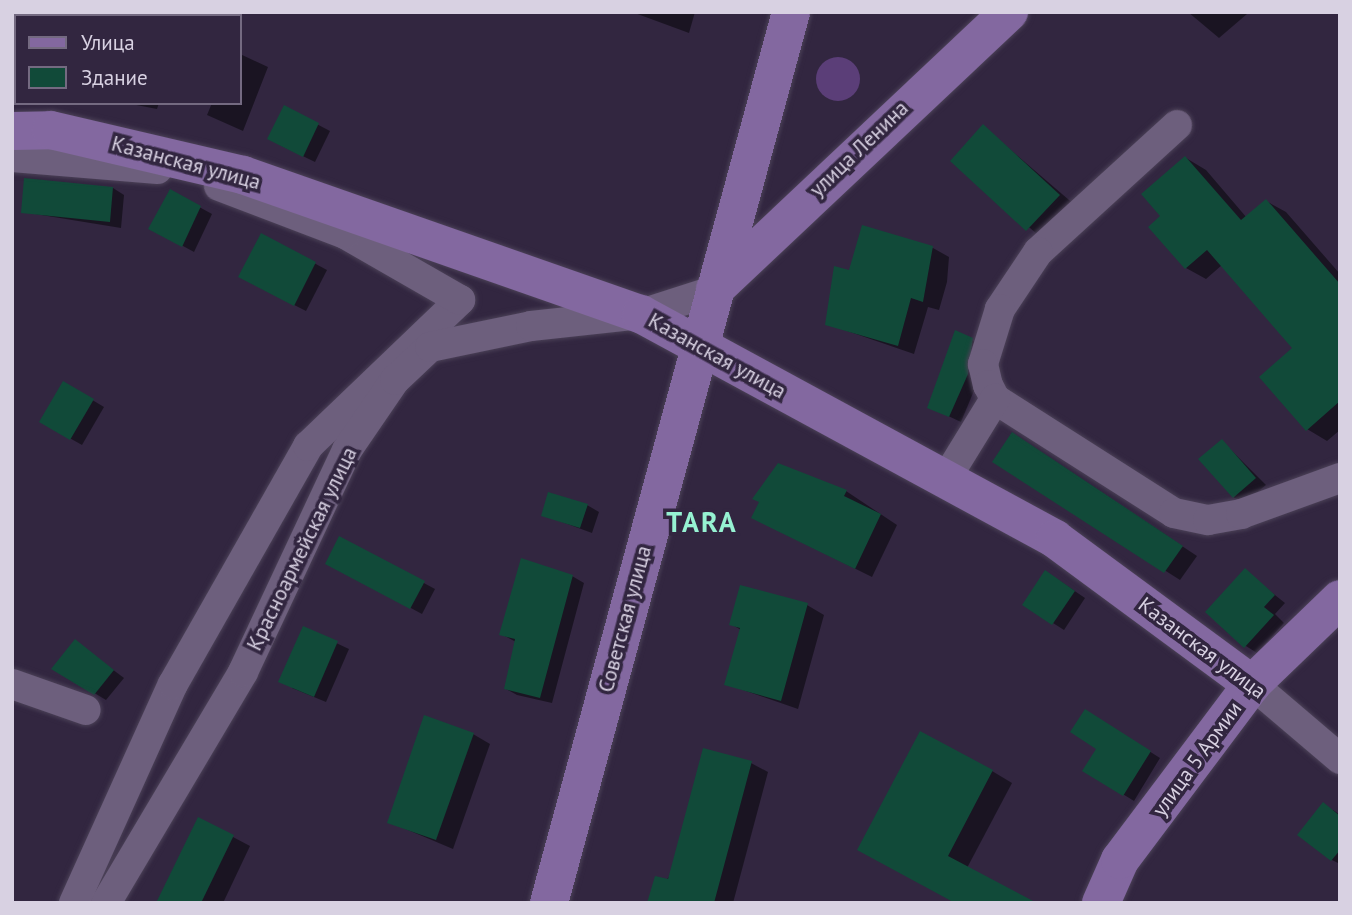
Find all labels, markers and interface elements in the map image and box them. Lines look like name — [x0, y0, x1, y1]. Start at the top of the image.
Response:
legend — [14, 14, 242, 105]
text: Улица — [81, 29, 135, 56]
text: Здание — [81, 64, 148, 91]
street label: улица Ленина — [804, 96, 914, 202]
street label: Казанская улица — [109, 131, 263, 195]
street label: Казанская улица — [644, 308, 790, 404]
street label: Красноармейская улица — [242, 443, 362, 655]
district label: TARA — [667, 505, 737, 539]
street label: Советская улица — [593, 543, 657, 695]
street label: Казанская улица — [1133, 592, 1271, 704]
street label: улица 5 Армии — [1147, 696, 1247, 822]

